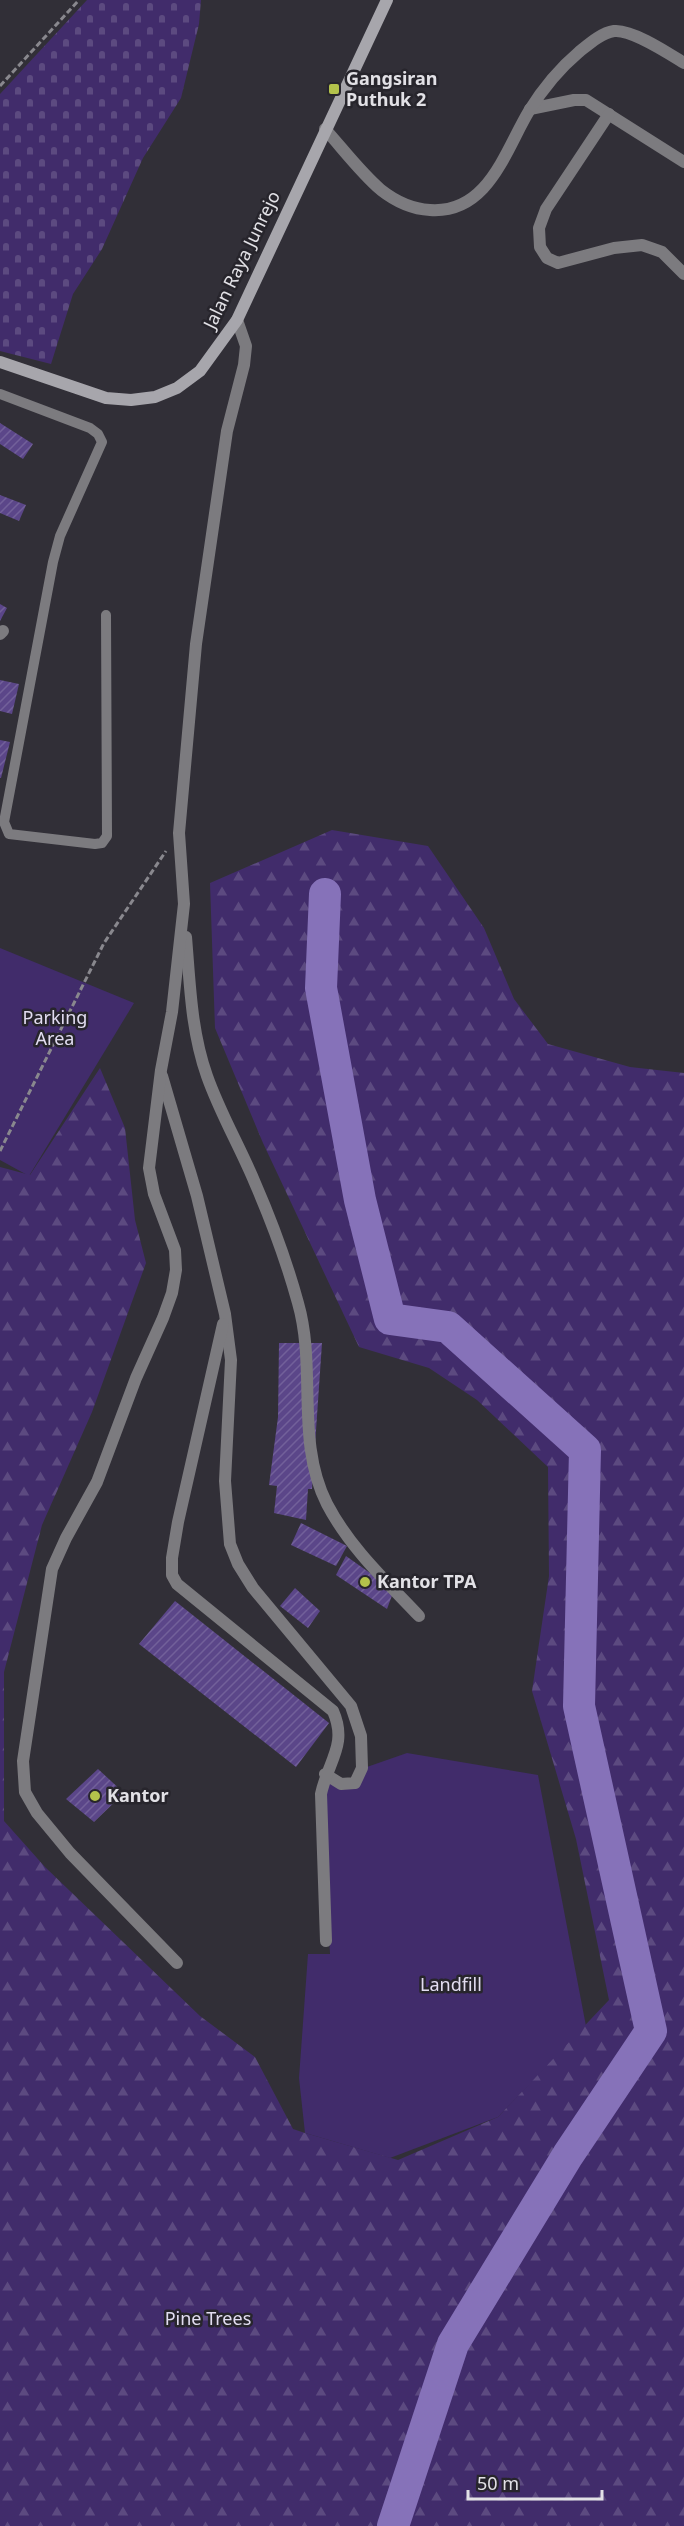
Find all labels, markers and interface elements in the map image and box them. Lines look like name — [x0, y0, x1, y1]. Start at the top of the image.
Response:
place label: Gangsiran Puthuk 2 — [346, 66, 437, 111]
marker: Gangsiran Puthuk 2 — [327, 82, 341, 96]
street label: Jalan Raya Junrejo — [196, 187, 285, 334]
park label: Parking Area — [23, 1005, 87, 1050]
place label: Kantor TPA — [377, 1569, 477, 1593]
marker: Kantor TPA — [358, 1575, 372, 1589]
place label: Kantor — [107, 1783, 169, 1807]
marker: Kantor — [88, 1789, 102, 1803]
park label: Landfill — [420, 1972, 482, 1996]
park label: Pine Trees — [165, 2306, 251, 2330]
scale bar — [468, 2463, 602, 2501]
text: 50 m — [477, 2471, 519, 2495]

